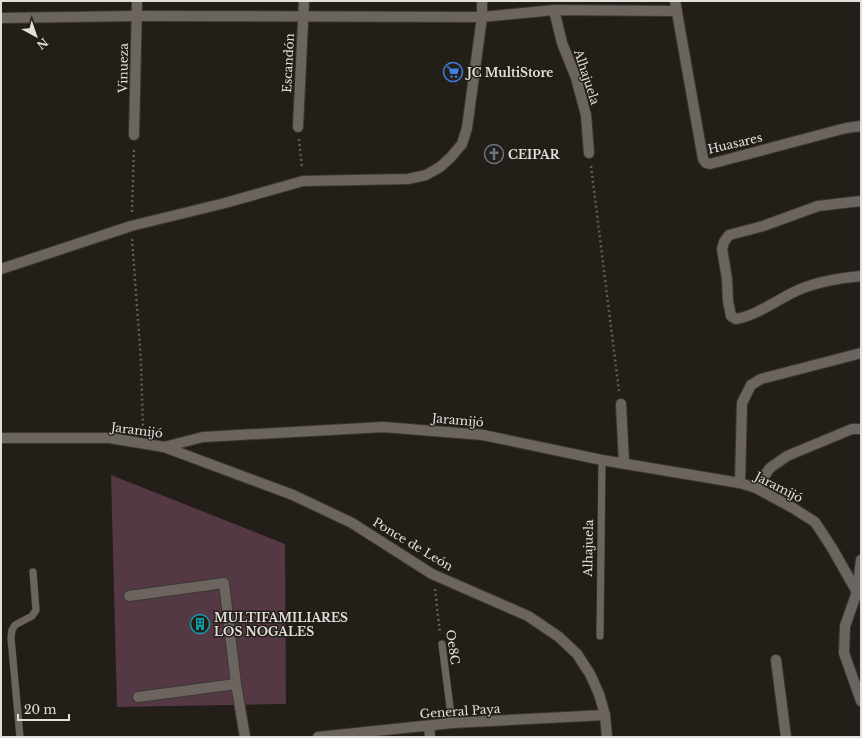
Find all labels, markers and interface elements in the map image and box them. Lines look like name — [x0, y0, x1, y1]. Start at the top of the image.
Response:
north arrow — [16, 16, 56, 56]
street label: Escandón — [279, 33, 297, 93]
text: N — [33, 35, 51, 53]
street label: Vinueza — [115, 43, 131, 94]
street label: Alhajuela — [571, 47, 603, 107]
supermarket icon: JC MultiStore — [442, 61, 464, 83]
place label: JC MultiStore — [464, 65, 553, 80]
street label: Huasares — [706, 129, 764, 157]
church icon: CEIPAR — [483, 143, 505, 165]
place label: CEIPAR — [508, 147, 561, 162]
street label: Jaramijó — [430, 410, 485, 430]
street label: Jaramijó — [108, 419, 164, 441]
street label: Jaramijó — [751, 468, 806, 506]
street label: Ponce de León — [370, 514, 456, 574]
street label: Alhajuela — [580, 519, 596, 578]
place label: MULTIFAMILIARES LOS NOGALES — [214, 610, 348, 639]
building icon: MULTIFAMILIARES LOS NOGALES — [189, 613, 211, 635]
street label: Oe8C — [443, 629, 463, 665]
scale bar — [18, 696, 69, 722]
street label: General Paya — [419, 701, 501, 721]
text: 20 m — [24, 702, 56, 717]

